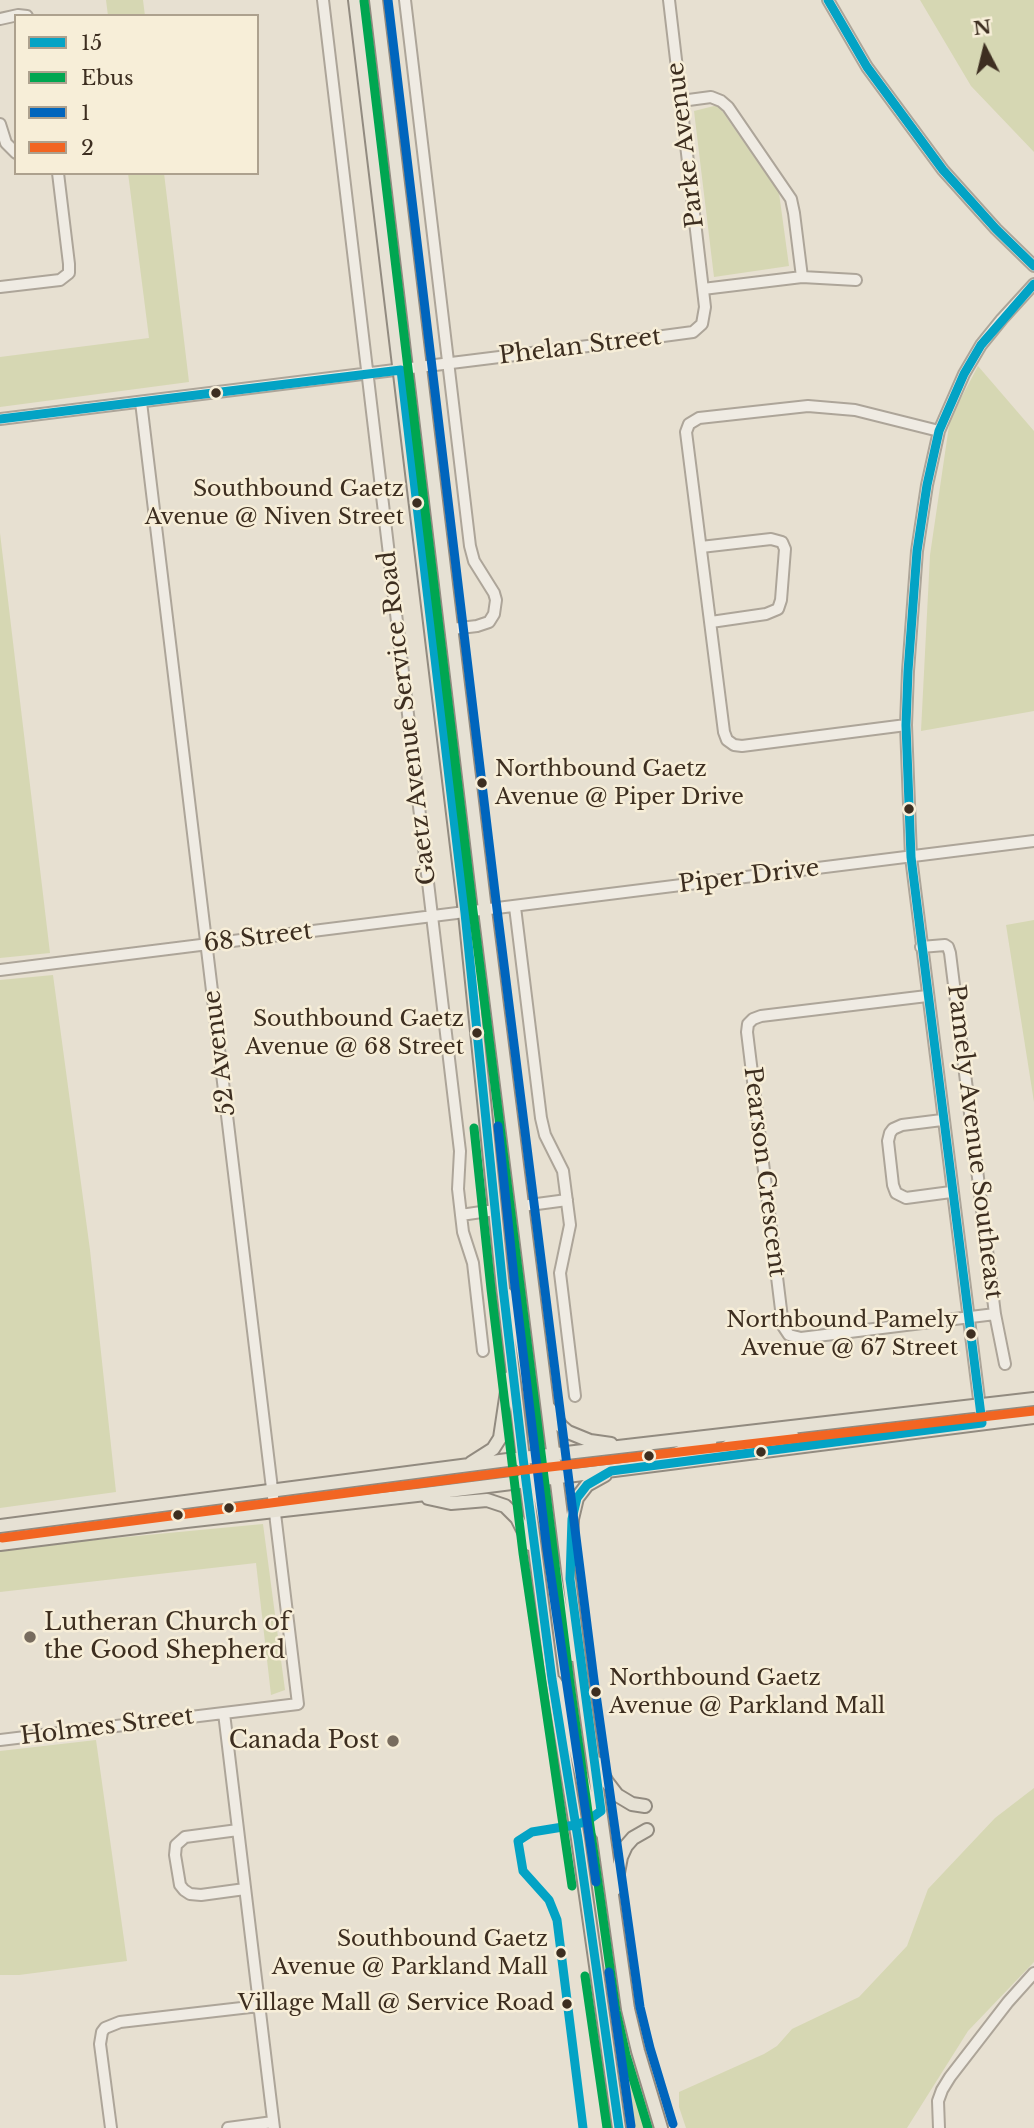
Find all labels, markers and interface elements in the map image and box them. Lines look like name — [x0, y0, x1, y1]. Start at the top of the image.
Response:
legend — [14, 14, 259, 175]
north arrow — [950, 14, 1020, 84]
text: N — [972, 15, 993, 40]
text: 15 — [81, 30, 102, 56]
street label: Parke Avenue — [662, 60, 710, 230]
text: Ebus — [81, 65, 134, 91]
text: 1 — [81, 100, 90, 126]
text: 2 — [81, 135, 94, 161]
street label: Phelan Street — [497, 323, 663, 371]
unlabelled marker — [209, 386, 223, 400]
place label: Southbound Gaetz Avenue @ Niven Street — [145, 477, 404, 528]
marker: Southbound Gaetz Avenue @ Niven Street — [410, 496, 424, 510]
street label: Gaetz Avenue Service Road — [373, 549, 443, 887]
place label: Northbound Gaetz Avenue @ Piper Drive — [495, 757, 744, 808]
marker: Northbound Gaetz Avenue @ Piper Drive — [475, 776, 489, 790]
unlabelled marker — [902, 802, 916, 816]
street label: Piper Drive — [677, 854, 821, 900]
street label: 68 Street — [202, 917, 314, 959]
street label: Pamely Avenue Southeast — [940, 983, 1008, 1301]
street label: 52 Avenue — [198, 988, 242, 1118]
place label: Southbound Gaetz Avenue @ 68 Street — [245, 1007, 464, 1058]
marker: Southbound Gaetz Avenue @ 68 Street — [470, 1026, 484, 1040]
street label: Pearson Crescent — [737, 1065, 791, 1279]
place label: Northbound Pamely Avenue @ 67 Street — [726, 1308, 958, 1360]
marker: Northbound Pamely Avenue @ 67 Street — [964, 1327, 978, 1341]
unlabelled marker — [754, 1445, 768, 1459]
unlabelled marker — [642, 1449, 656, 1463]
unlabelled marker — [222, 1501, 236, 1515]
unlabelled marker — [171, 1508, 185, 1522]
place label: Lutheran Church of the Good Shepherd — [44, 1609, 290, 1665]
marker: Lutheran Church of the Good Shepherd — [22, 1629, 38, 1645]
place label: Northbound Gaetz Avenue @ Parkland Mall — [609, 1666, 885, 1718]
marker: Northbound Gaetz Avenue @ Parkland Mall — [589, 1685, 603, 1699]
street label: Holmes Street — [19, 1702, 195, 1752]
place label: Canada Post — [229, 1727, 379, 1755]
marker: Canada Post — [385, 1733, 401, 1749]
place label: Southbound Gaetz Avenue @ Parkland Mall — [272, 1927, 548, 1979]
marker: Southbound Gaetz Avenue @ Parkland Mall — [554, 1946, 568, 1960]
place label: Village Mall @ Service Road — [238, 1991, 554, 2017]
marker: Village Mall @ Service Road — [560, 1997, 574, 2011]

